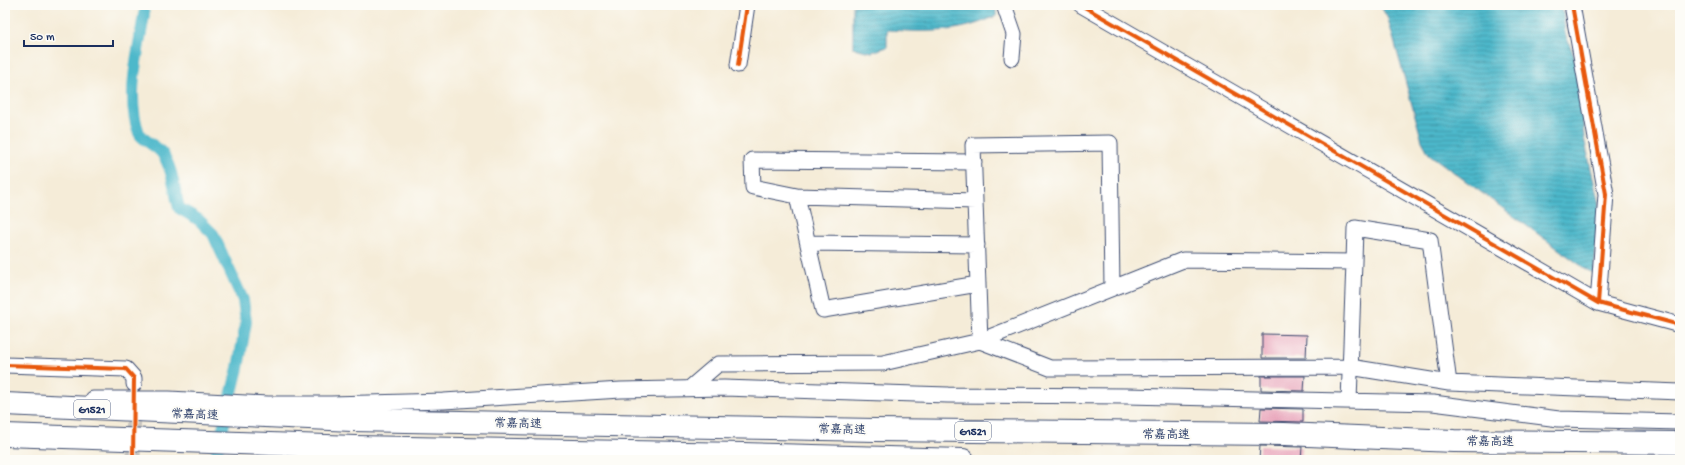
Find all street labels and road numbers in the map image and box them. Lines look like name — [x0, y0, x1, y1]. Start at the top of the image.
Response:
road number: G1521 — [74, 400, 110, 418]
street label: 常嘉高速 — [171, 406, 219, 424]
street label: 常嘉高速 — [494, 416, 542, 432]
street label: 常嘉高速 — [818, 422, 866, 438]
road number: G1521 — [955, 422, 991, 440]
street label: 常嘉高速 — [1142, 427, 1190, 443]
street label: 常嘉高速 — [1466, 434, 1514, 450]

